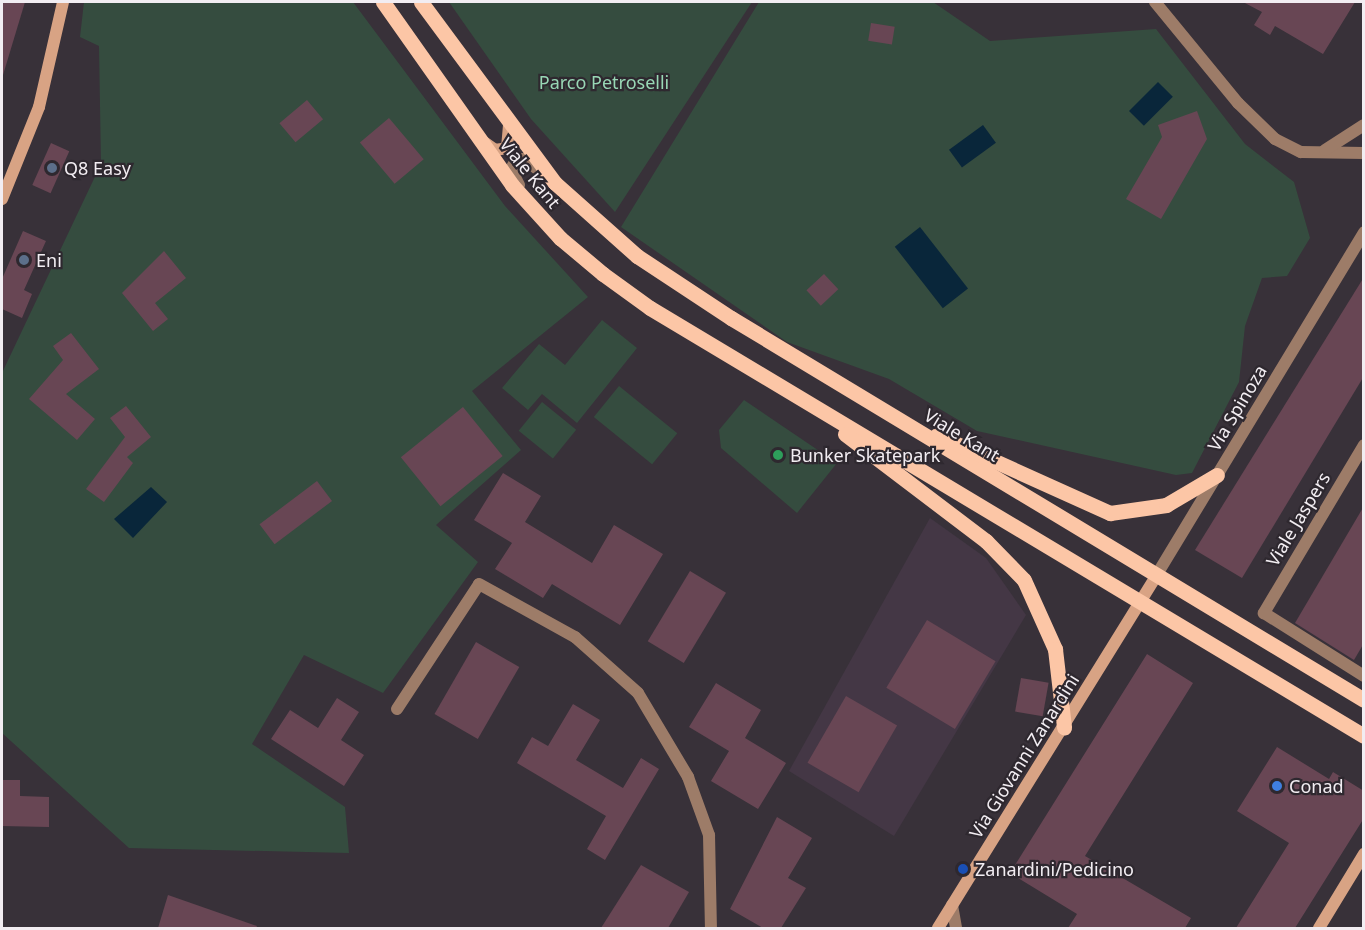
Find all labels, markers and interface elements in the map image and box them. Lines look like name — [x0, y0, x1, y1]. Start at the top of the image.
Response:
park label: Parco Petroselli — [539, 71, 669, 93]
street label: Viale Kant — [495, 134, 565, 212]
place label: Q8 Easy — [64, 157, 131, 179]
marker: Q8 Easy — [45, 161, 59, 175]
place label: Eni — [36, 249, 62, 271]
marker: Eni — [17, 253, 31, 267]
street label: Via Spinoza — [1203, 361, 1271, 455]
street label: Viale Kant — [920, 404, 1004, 466]
place label: Bunker Skatepark — [790, 444, 940, 466]
marker: Bunker Skatepark — [771, 448, 785, 462]
street label: Viale Jaspers — [1261, 468, 1335, 570]
street label: Via Giovanni Zanardini — [965, 670, 1083, 842]
place label: Conad — [1289, 775, 1344, 797]
marker: Conad — [1270, 779, 1284, 793]
place label: Zanardini/Pedicino — [975, 858, 1134, 880]
marker: Zanardini/Pedicino — [956, 862, 970, 876]

